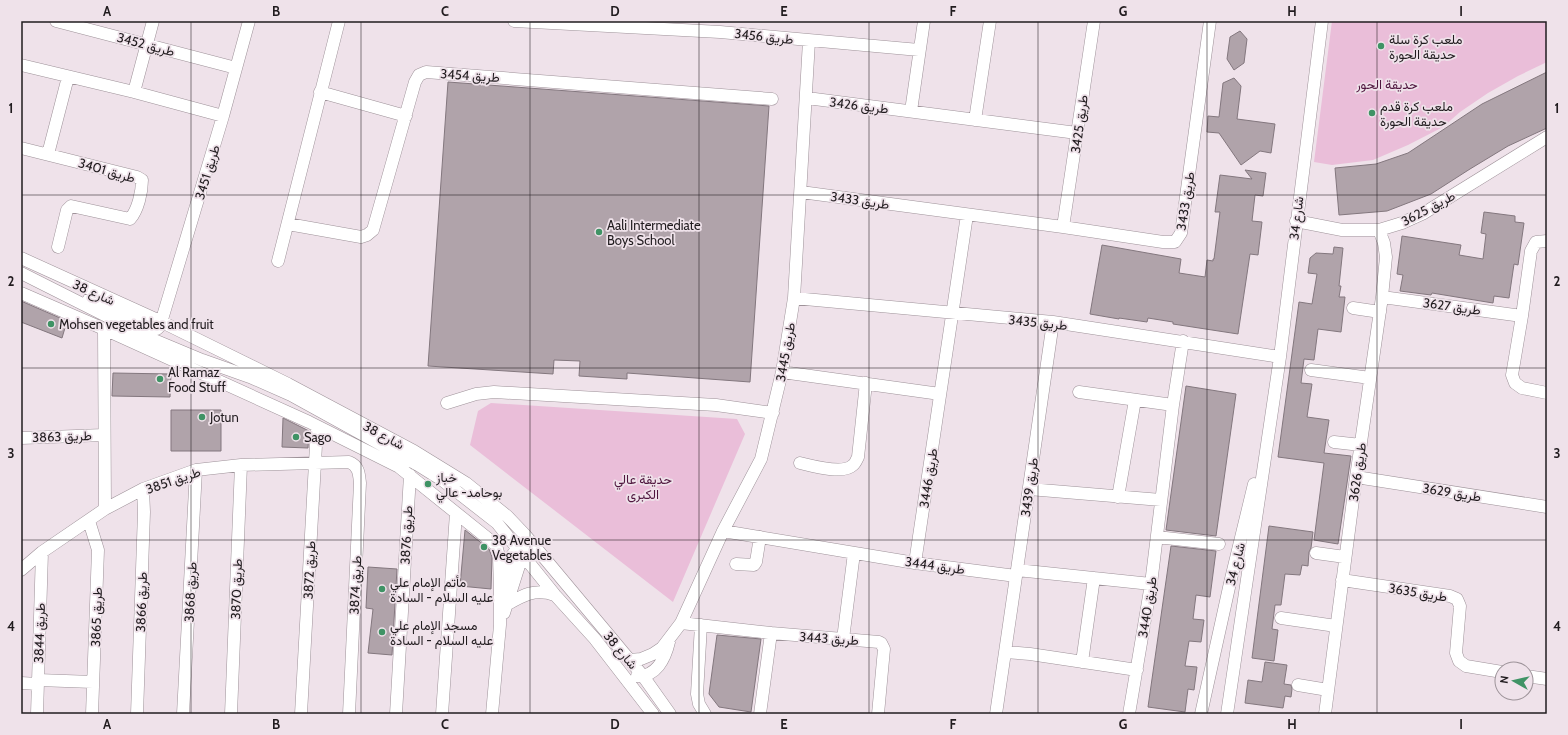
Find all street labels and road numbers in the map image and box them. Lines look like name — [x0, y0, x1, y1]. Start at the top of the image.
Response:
street label: طريق 3456 — [733, 25, 794, 48]
street label: طريق 3452 — [115, 29, 177, 60]
street label: طريق 3454 — [440, 65, 500, 86]
street label: طريق 3426 — [828, 93, 889, 118]
street label: طريق 3425 — [1067, 94, 1092, 154]
street label: طريق 3451 — [191, 143, 224, 202]
street label: طريق 3401 — [76, 154, 137, 187]
street label: طريق 3433 — [1172, 171, 1199, 232]
street label: طريق 3625 — [1398, 187, 1458, 230]
street label: طريق 3433 — [829, 188, 890, 213]
street label: شارع 34 — [1285, 195, 1309, 241]
street label: شارع 38 — [70, 276, 117, 310]
street label: طريق 3627 — [1422, 294, 1482, 319]
street label: طريق 3435 — [1008, 311, 1068, 334]
street label: طريق 3445 — [772, 321, 799, 383]
street label: شارع 38 — [360, 418, 407, 454]
street label: طريق 3863 — [32, 427, 92, 446]
street label: طريق 3626 — [1345, 442, 1370, 503]
street label: طريق 3446 — [915, 447, 942, 509]
street label: طريق 3439 — [1017, 456, 1042, 518]
street label: طريق 3851 — [144, 463, 203, 498]
street label: طريق 3629 — [1421, 479, 1482, 506]
street label: طريق 3876 — [396, 505, 417, 565]
street label: طريق 3872 — [299, 540, 320, 600]
street label: شارع 34 — [1222, 541, 1250, 588]
street label: طريق 3444 — [904, 553, 966, 578]
street label: طريق 3874 — [345, 555, 366, 615]
street label: طريق 3870 — [227, 558, 246, 620]
street label: طريق 3868 — [180, 561, 201, 623]
street label: طريق 3866 — [132, 572, 151, 632]
street label: طريق 3440 — [1134, 575, 1161, 639]
street label: طريق 3635 — [1387, 579, 1448, 606]
street label: طريق 3865 — [87, 587, 106, 647]
street label: طريق 3844 — [30, 603, 49, 664]
street label: شارع 38 — [599, 628, 641, 673]
street label: طريق 3443 — [799, 628, 859, 649]

